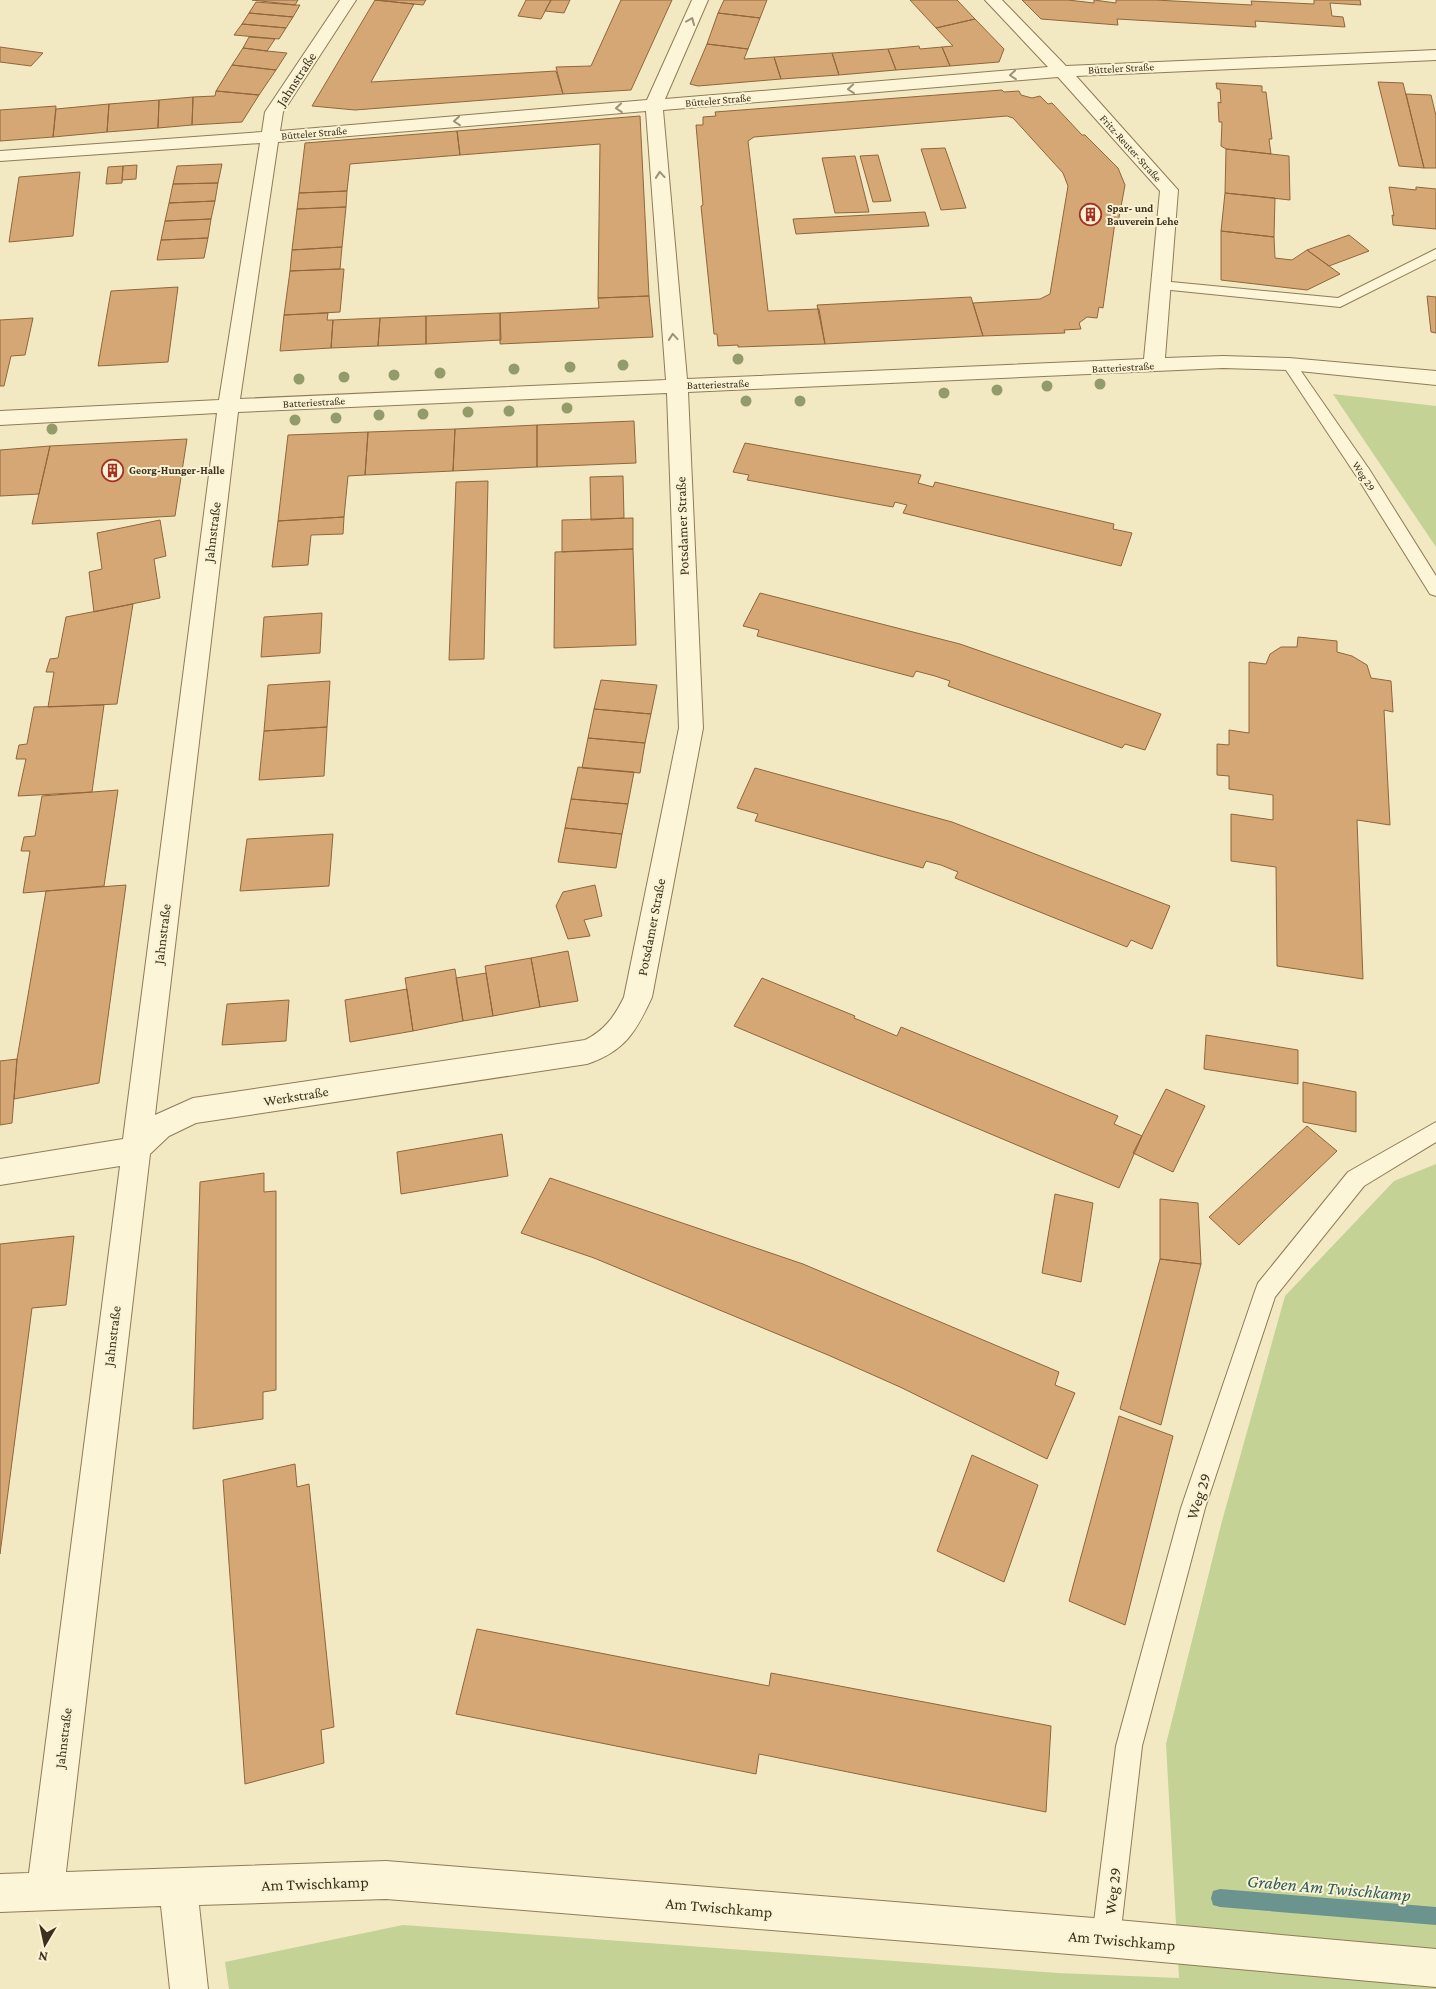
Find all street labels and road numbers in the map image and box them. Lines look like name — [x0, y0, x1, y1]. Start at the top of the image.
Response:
street label: Jahnstraße — [272, 49, 319, 111]
street label: Bütteler Straße — [1088, 60, 1154, 76]
street label: Bütteler Straße — [685, 91, 752, 109]
street label: Fritz-Reuter-Straße — [1098, 112, 1164, 184]
street label: Bütteler Straße — [281, 124, 348, 142]
street label: Batteriestraße — [1091, 359, 1155, 375]
street label: Batteriestraße — [687, 377, 750, 391]
street label: Batteriestraße — [282, 394, 346, 410]
street label: Weg 29 — [1349, 459, 1378, 494]
street label: Potsdamer Straße — [672, 476, 692, 576]
street label: Jahnstraße — [200, 501, 224, 565]
street label: Potsdamer Straße — [634, 877, 668, 977]
street label: Jahnstraße — [150, 903, 174, 967]
street label: Werkstraße — [263, 1083, 329, 1109]
street label: Jahnstraße — [100, 1305, 124, 1369]
street label: Weg 29 — [1183, 1471, 1215, 1522]
street label: Jahnstraße — [51, 1707, 75, 1771]
street label: Weg 29 — [1101, 1866, 1125, 1916]
street label: Am Twischkamp — [261, 1873, 369, 1895]
street label: Am Twischkamp — [665, 1894, 773, 1922]
street label: Am Twischkamp — [1068, 1927, 1176, 1955]

